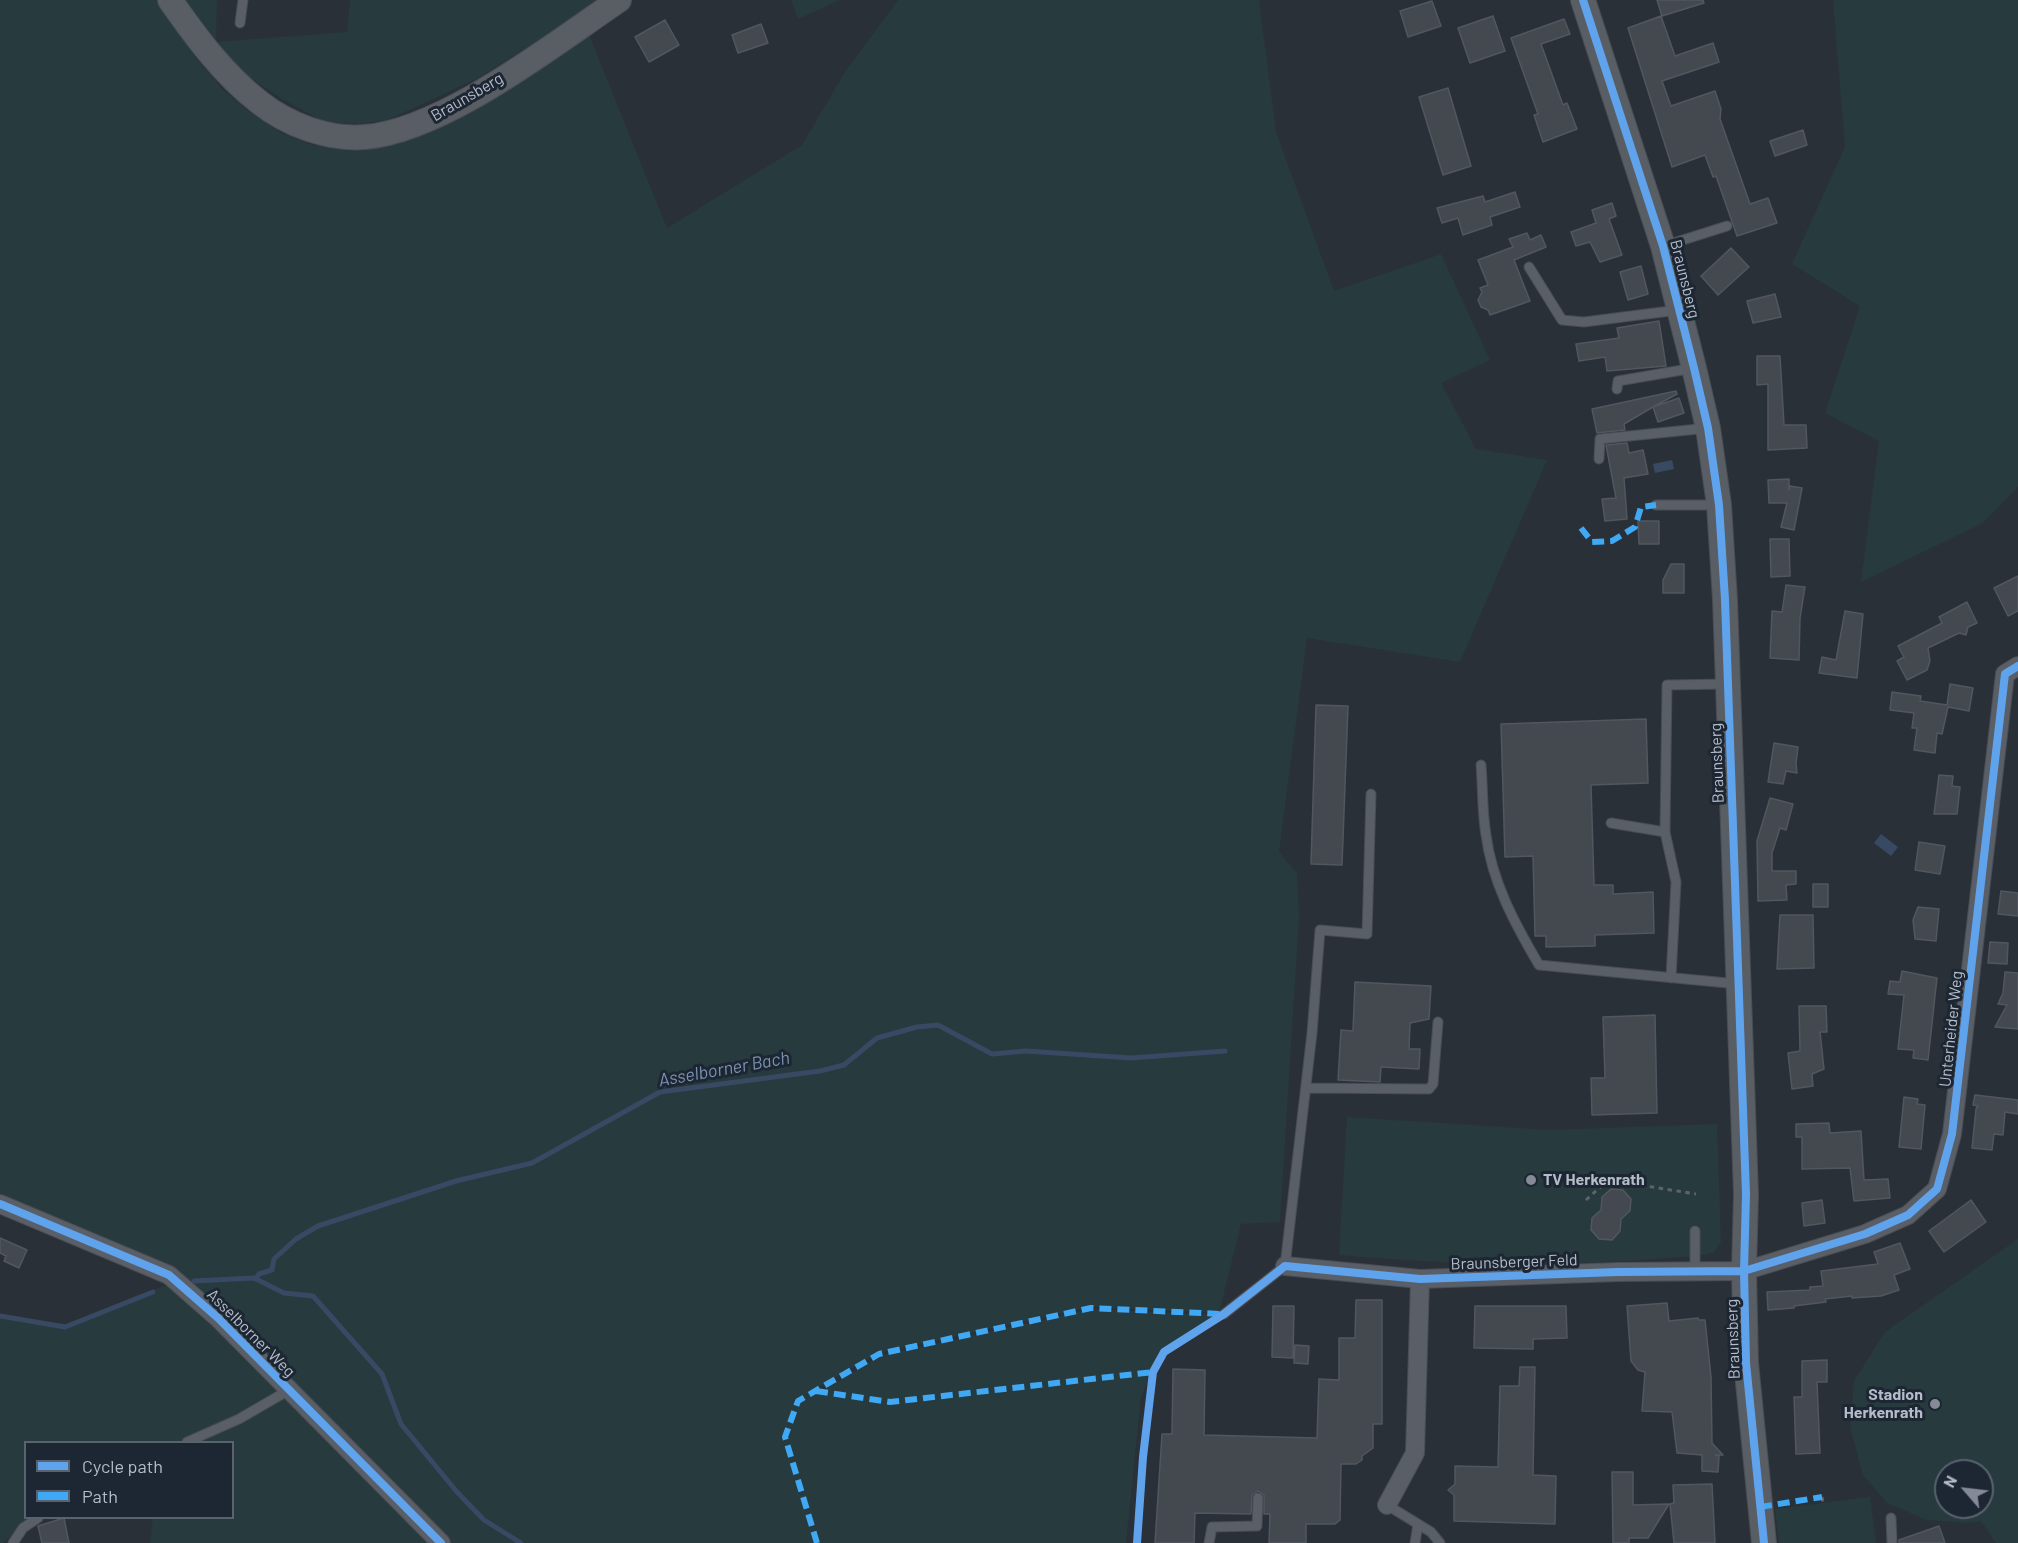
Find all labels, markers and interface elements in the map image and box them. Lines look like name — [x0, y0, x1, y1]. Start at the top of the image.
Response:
street label: Braunsberg — [427, 69, 507, 125]
street label: Braunsberg — [1666, 238, 1704, 320]
street label: Braunsberg — [1706, 723, 1728, 803]
street label: Unterheider Weg — [1935, 970, 1967, 1088]
water label: Asselborner Bach — [657, 1047, 791, 1091]
place label: TV Herkenrath — [1543, 1170, 1645, 1190]
marker: TV Herkenrath — [1524, 1173, 1538, 1187]
street label: Braunsberger Feld — [1450, 1250, 1578, 1274]
street label: Asselborner Weg — [203, 1285, 299, 1381]
street label: Braunsberg — [1722, 1299, 1744, 1379]
place label: Stadion Herkenrath — [1844, 1385, 1923, 1423]
marker: Stadion Herkenrath — [1928, 1397, 1942, 1411]
legend — [24, 1441, 234, 1519]
text: Cycle path — [82, 1455, 163, 1477]
north arrow — [1934, 1459, 1994, 1519]
text: N — [1939, 1472, 1960, 1490]
text: Path — [82, 1485, 118, 1507]

